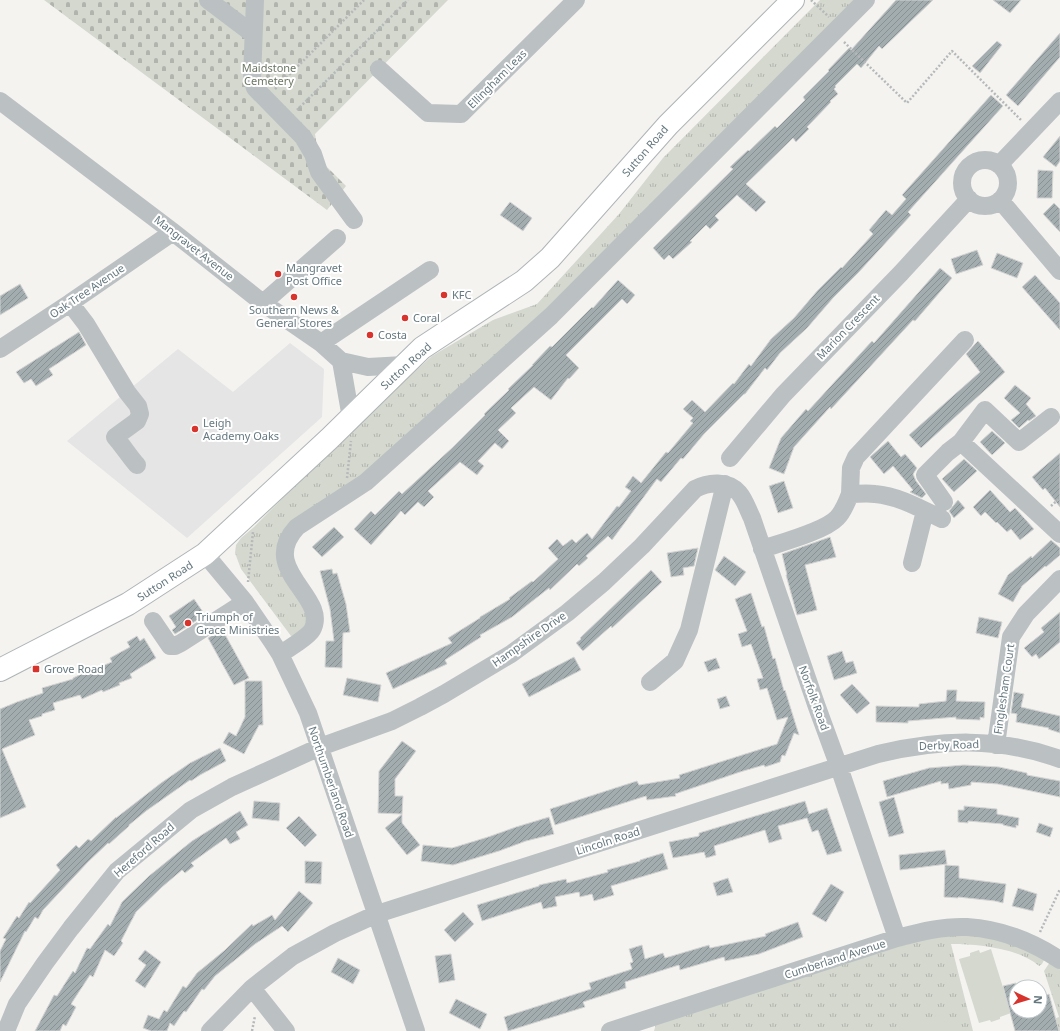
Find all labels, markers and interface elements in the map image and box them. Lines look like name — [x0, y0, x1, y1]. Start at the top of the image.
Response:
street label: Ellingham Leas — [464, 46, 529, 111]
park label: Maidstone Cemetery — [242, 60, 296, 88]
street label: Sutton Road — [618, 122, 671, 180]
street label: Mangravet Avenue — [151, 212, 237, 284]
street label: Oak Tree Avenue — [46, 260, 127, 321]
place label: Mangravet Post Office — [286, 260, 342, 288]
marker: Mangravet Post Office — [273, 269, 283, 279]
place label: KFC — [452, 287, 472, 302]
marker: KFC — [439, 290, 449, 300]
street label: Marion Crescent — [813, 291, 883, 362]
marker: Southern News & General Stores — [289, 292, 299, 302]
place label: Southern News & General Stores — [249, 302, 340, 330]
place label: Coral — [413, 310, 440, 325]
marker: Coral — [400, 313, 410, 323]
place label: Costa — [378, 327, 407, 342]
marker: Costa — [365, 330, 375, 340]
street label: Sutton Road — [377, 339, 434, 392]
place label: Leigh Academy Oaks — [203, 415, 279, 443]
marker: Leigh Academy Oaks — [190, 424, 200, 434]
street label: Sutton Road — [134, 557, 195, 604]
street label: Hampshire Drive — [489, 608, 569, 670]
place label: Triumph of Grace Ministries — [196, 609, 279, 637]
marker: Triumph of Grace Ministries — [183, 618, 193, 628]
street label: Finglesham Court — [990, 643, 1017, 735]
place label: Grove Road — [44, 661, 104, 676]
street label: Norfolk Road — [796, 663, 833, 732]
marker: Grove Road — [31, 664, 41, 674]
street label: Northumberland Road — [305, 724, 358, 839]
street label: Derby Road — [919, 736, 979, 753]
street label: Hereford Road — [110, 819, 177, 880]
street label: Lincoln Road — [574, 823, 642, 858]
street label: Cumberland Avenue — [782, 935, 887, 982]
north arrow — [1008, 979, 1048, 1019]
text: N — [1031, 995, 1046, 1005]

